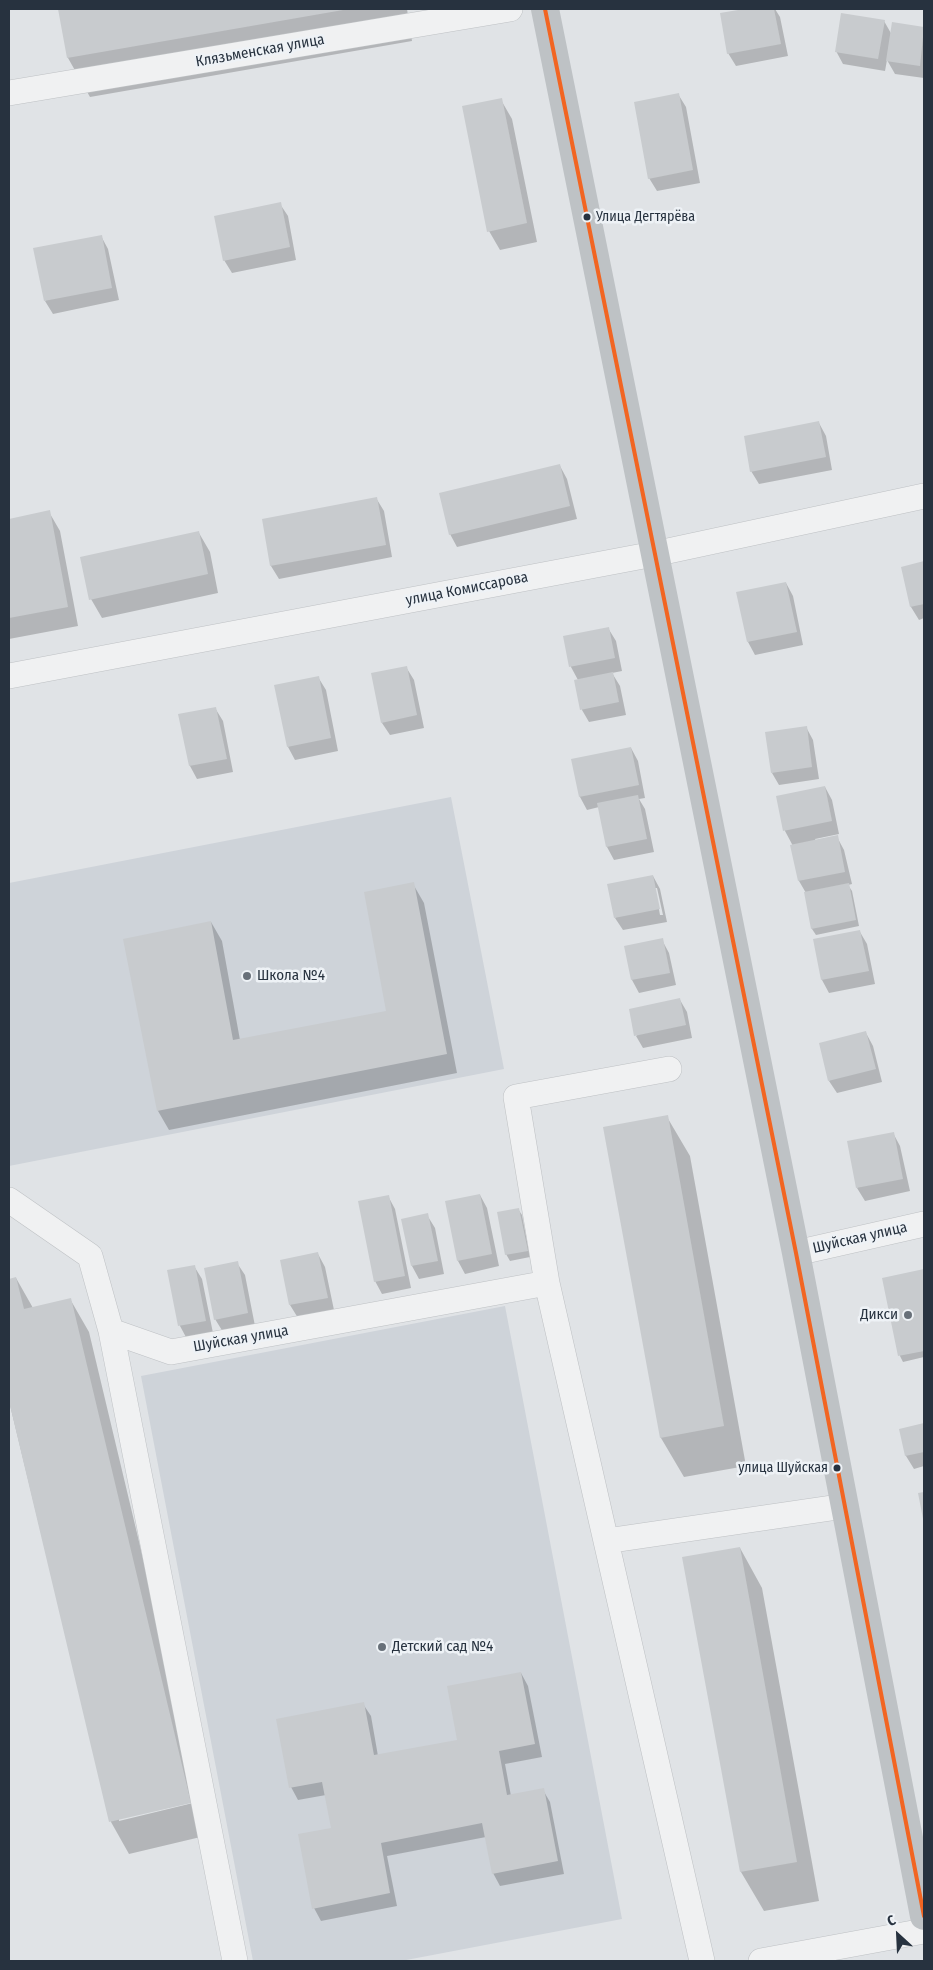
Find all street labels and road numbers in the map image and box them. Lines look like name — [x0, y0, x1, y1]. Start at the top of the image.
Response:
street label: Клязьменская улица — [194, 31, 326, 71]
street label: улица Комиссарова — [404, 568, 530, 610]
street label: Шуйская улица — [811, 1218, 909, 1258]
street label: Шуйская улица — [192, 1322, 290, 1356]

